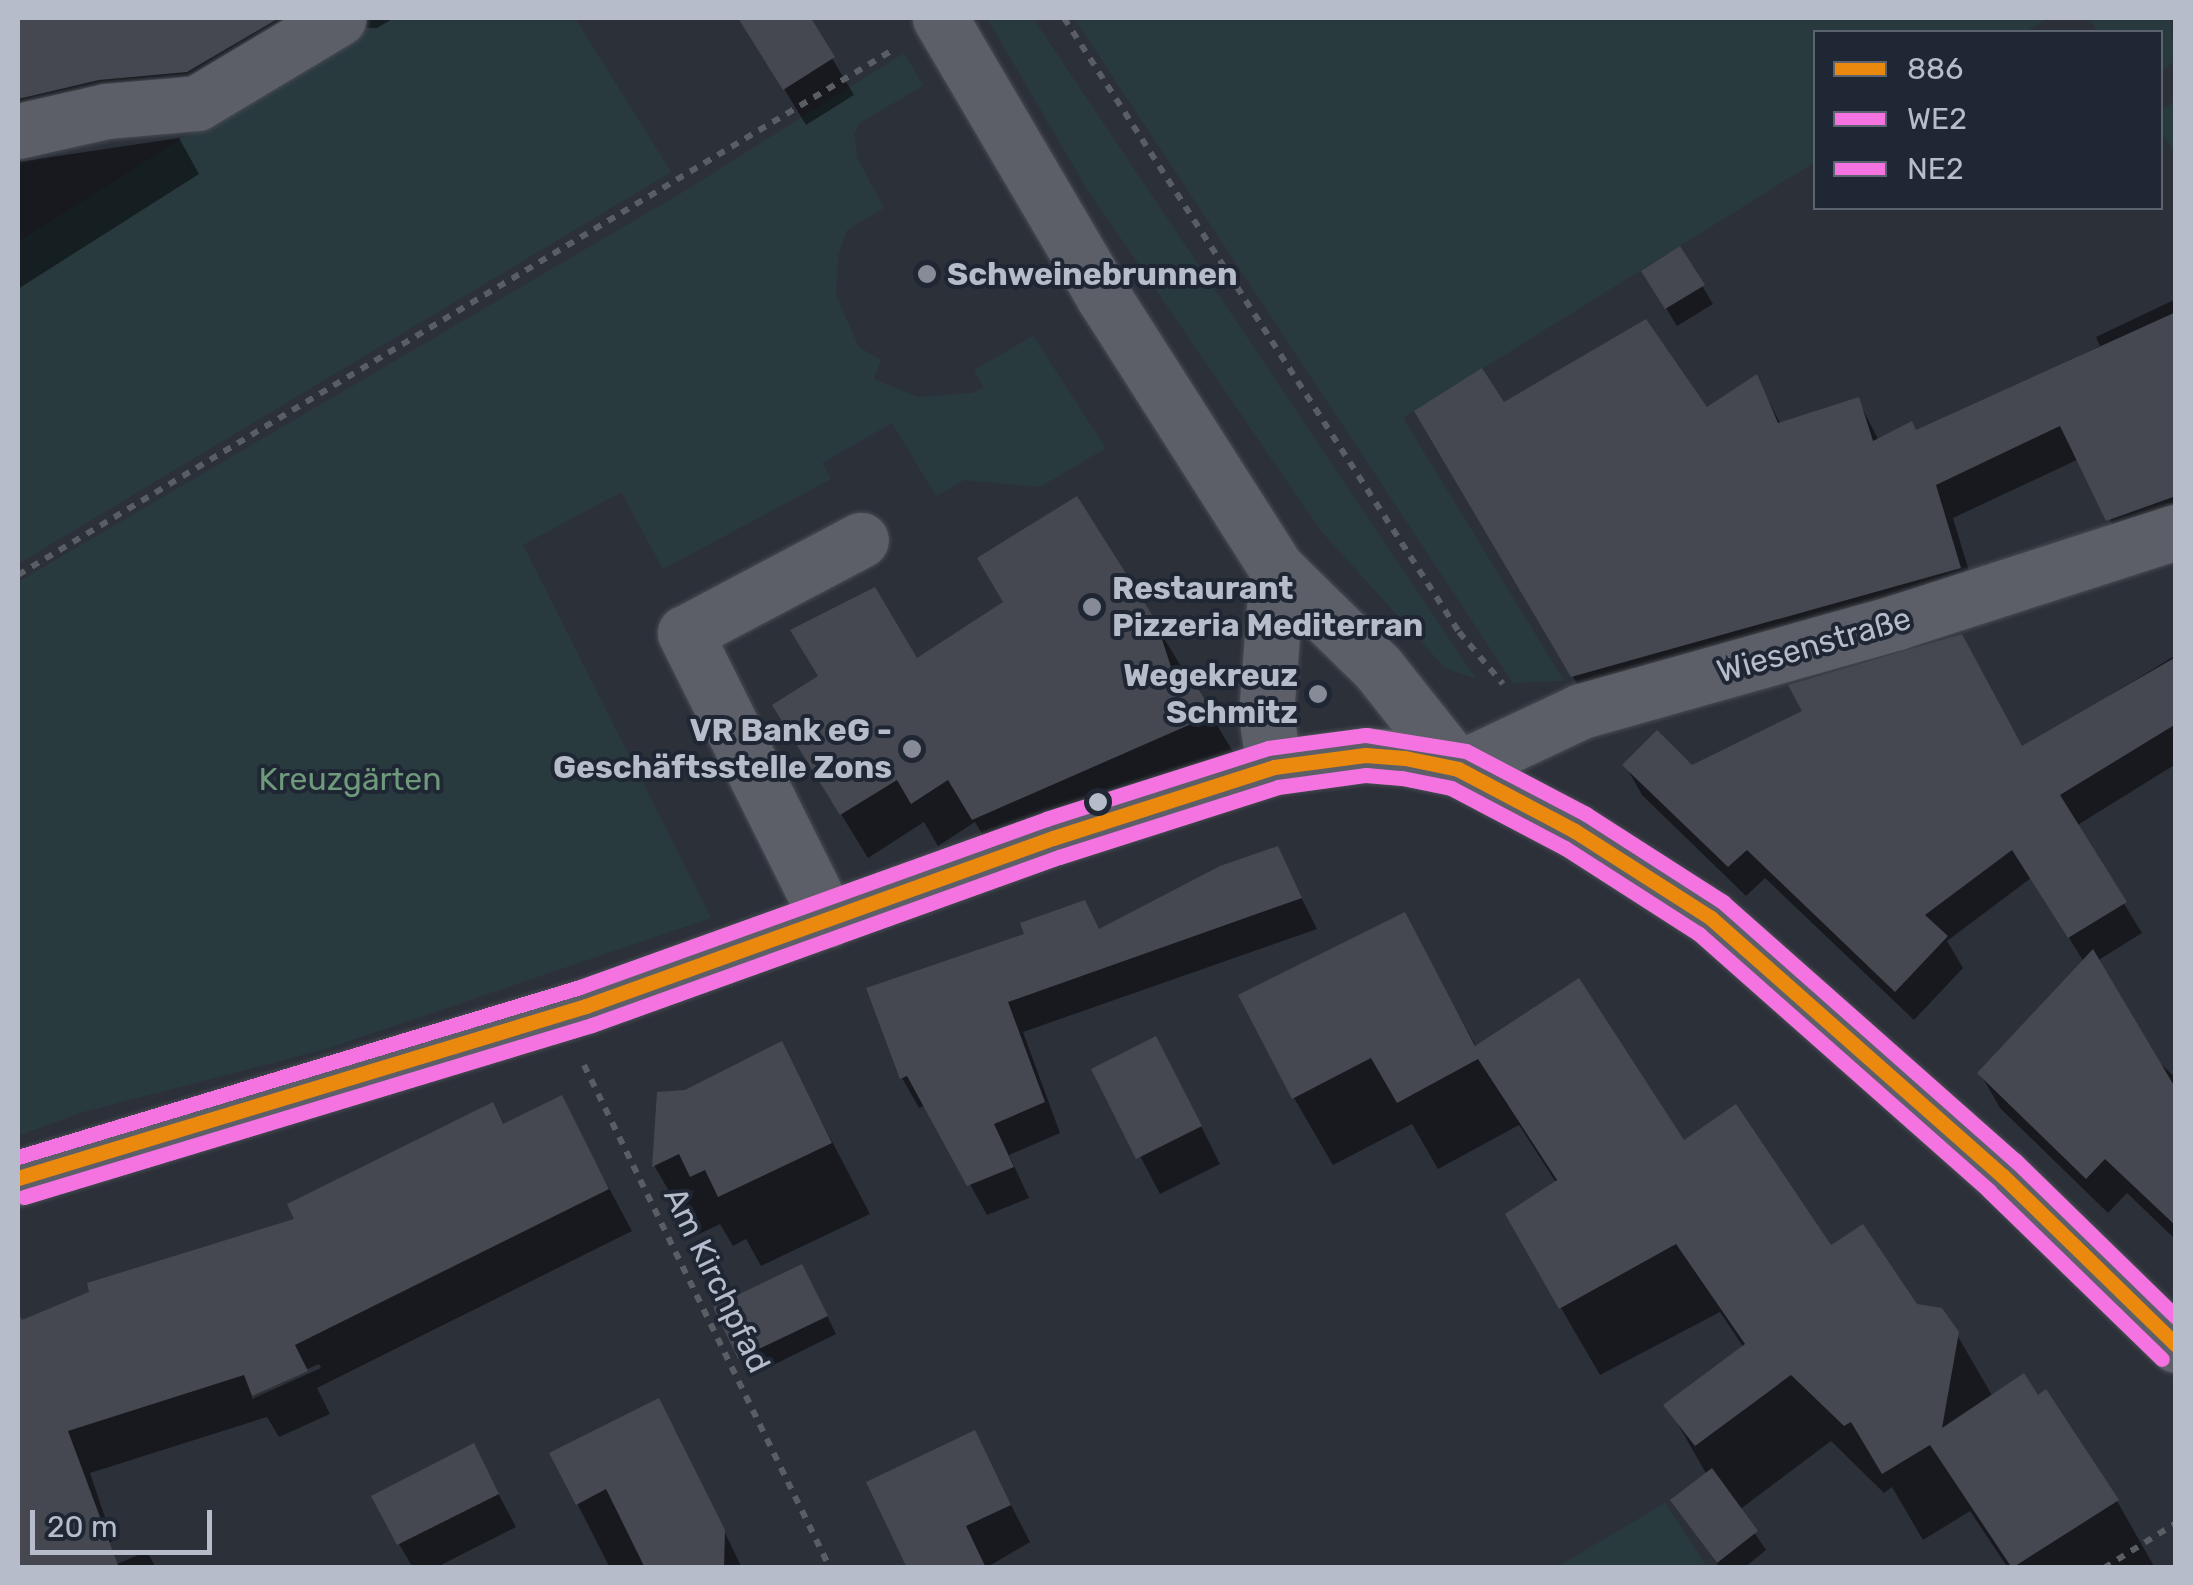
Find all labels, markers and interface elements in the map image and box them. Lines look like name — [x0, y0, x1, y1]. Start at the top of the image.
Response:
legend — [1813, 30, 2163, 210]
text: 886 — [1907, 51, 1963, 87]
text: WE2 — [1907, 101, 1967, 137]
text: NE2 — [1907, 151, 1964, 187]
place label: Schweinebrunnen — [947, 255, 1238, 293]
marker: Schweinebrunnen — [916, 263, 938, 285]
place label: Restaurant Pizzeria Mediterran — [1112, 570, 1423, 645]
marker: Restaurant Pizzeria Mediterran — [1081, 596, 1103, 618]
street label: Wiesenstraße — [1713, 599, 1915, 691]
place label: Wegekreuz Schmitz — [1123, 657, 1298, 732]
marker: Wegekreuz Schmitz — [1307, 683, 1329, 705]
place label: VR Bank eG - Geschäftsstelle Zons — [553, 712, 892, 787]
marker: VR Bank eG - Geschäftsstelle Zons — [901, 738, 923, 760]
park label: Kreuzgärten — [258, 760, 442, 798]
unlabelled marker — [1088, 792, 1108, 812]
street label: Am Kirchpfad — [656, 1181, 778, 1379]
scale bar — [35, 1490, 218, 1552]
text: 20 m — [47, 1509, 118, 1545]

